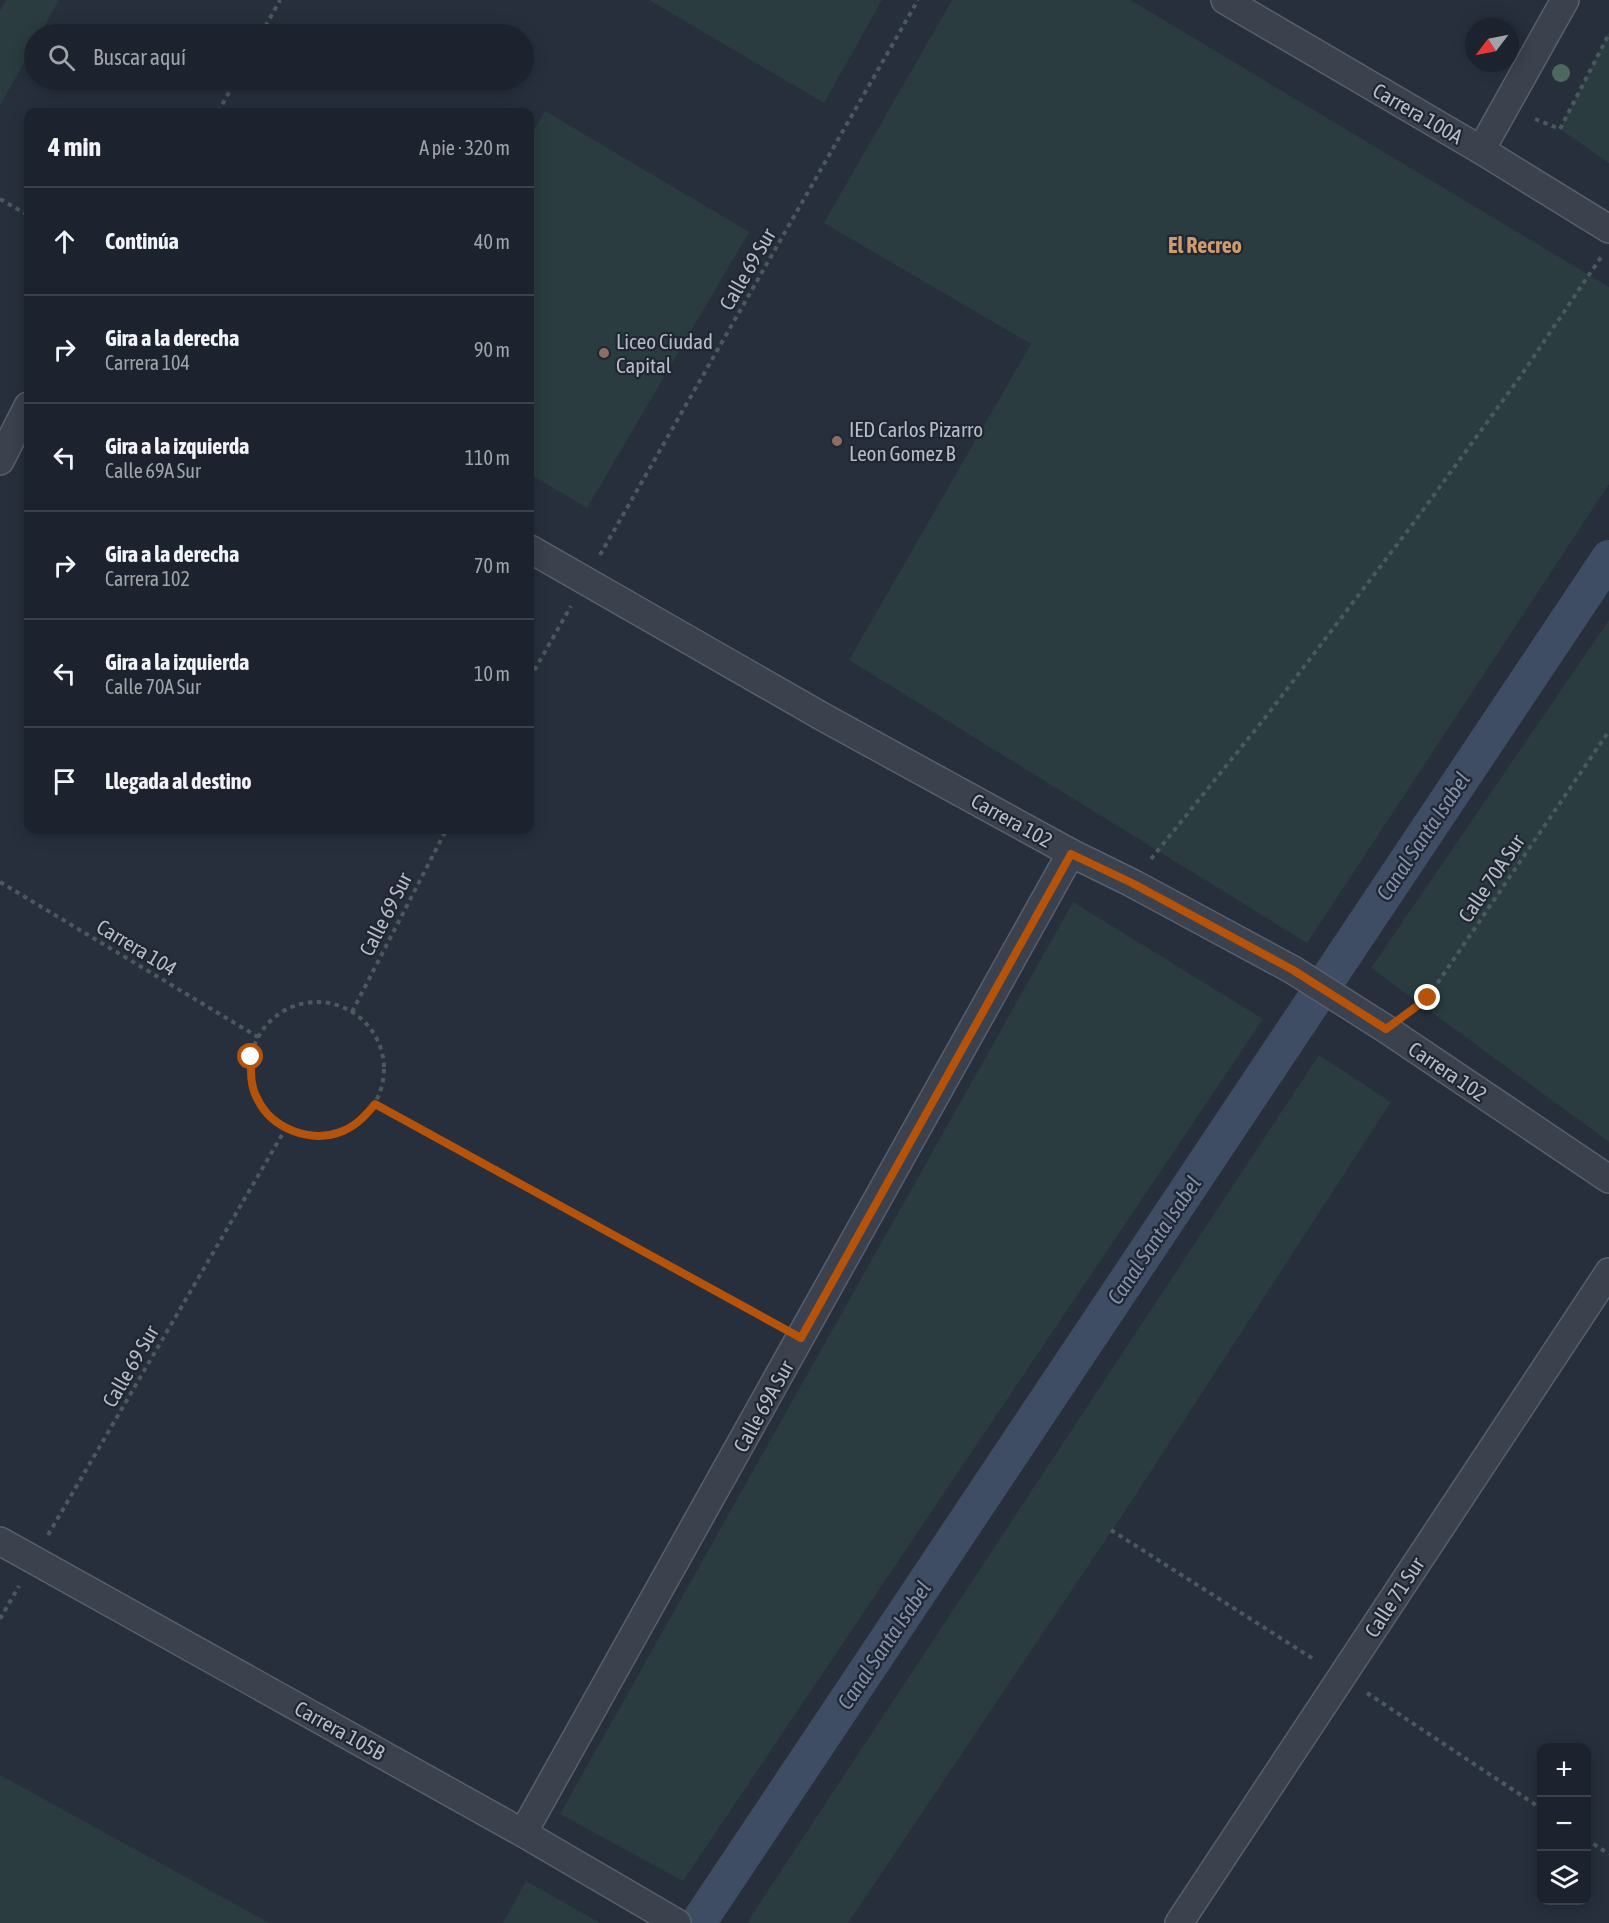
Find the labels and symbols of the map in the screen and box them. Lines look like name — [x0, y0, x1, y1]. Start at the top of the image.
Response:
north arrow — [1465, 18, 1519, 72]
street label: Carrera 100A — [1369, 78, 1468, 149]
street label: Calle 69 Sur — [714, 223, 780, 314]
district label: El Recreo — [1168, 232, 1242, 258]
place label: Liceo Ciudad Capital — [616, 329, 713, 377]
marker: Liceo Ciudad Capital — [597, 346, 611, 360]
place label: IED Carlos Pizarro Leon Gomez B — [849, 417, 983, 465]
marker: IED Carlos Pizarro Leon Gomez B — [830, 434, 844, 448]
water label: Canal Santa Isabel — [1370, 767, 1476, 905]
street label: Carrera 102 — [967, 788, 1057, 852]
street label: Calle 70A Sur — [1453, 829, 1530, 926]
street label: Calle 69 Sur — [354, 868, 417, 960]
street label: Carrera 104 — [93, 914, 182, 980]
route end — [1414, 984, 1440, 1010]
street label: Carrera 102 — [1404, 1036, 1492, 1106]
route start — [237, 1043, 263, 1069]
water label: Canal Santa Isabel — [1101, 1171, 1207, 1309]
street label: Calle 69 Sur — [97, 1320, 163, 1411]
street label: Calle 69A Sur — [728, 1355, 798, 1456]
street label: Calle 71 Sur — [1359, 1552, 1429, 1641]
water label: Canal Santa Isabel — [831, 1576, 937, 1714]
street label: Carrera 105B — [291, 1695, 389, 1765]

